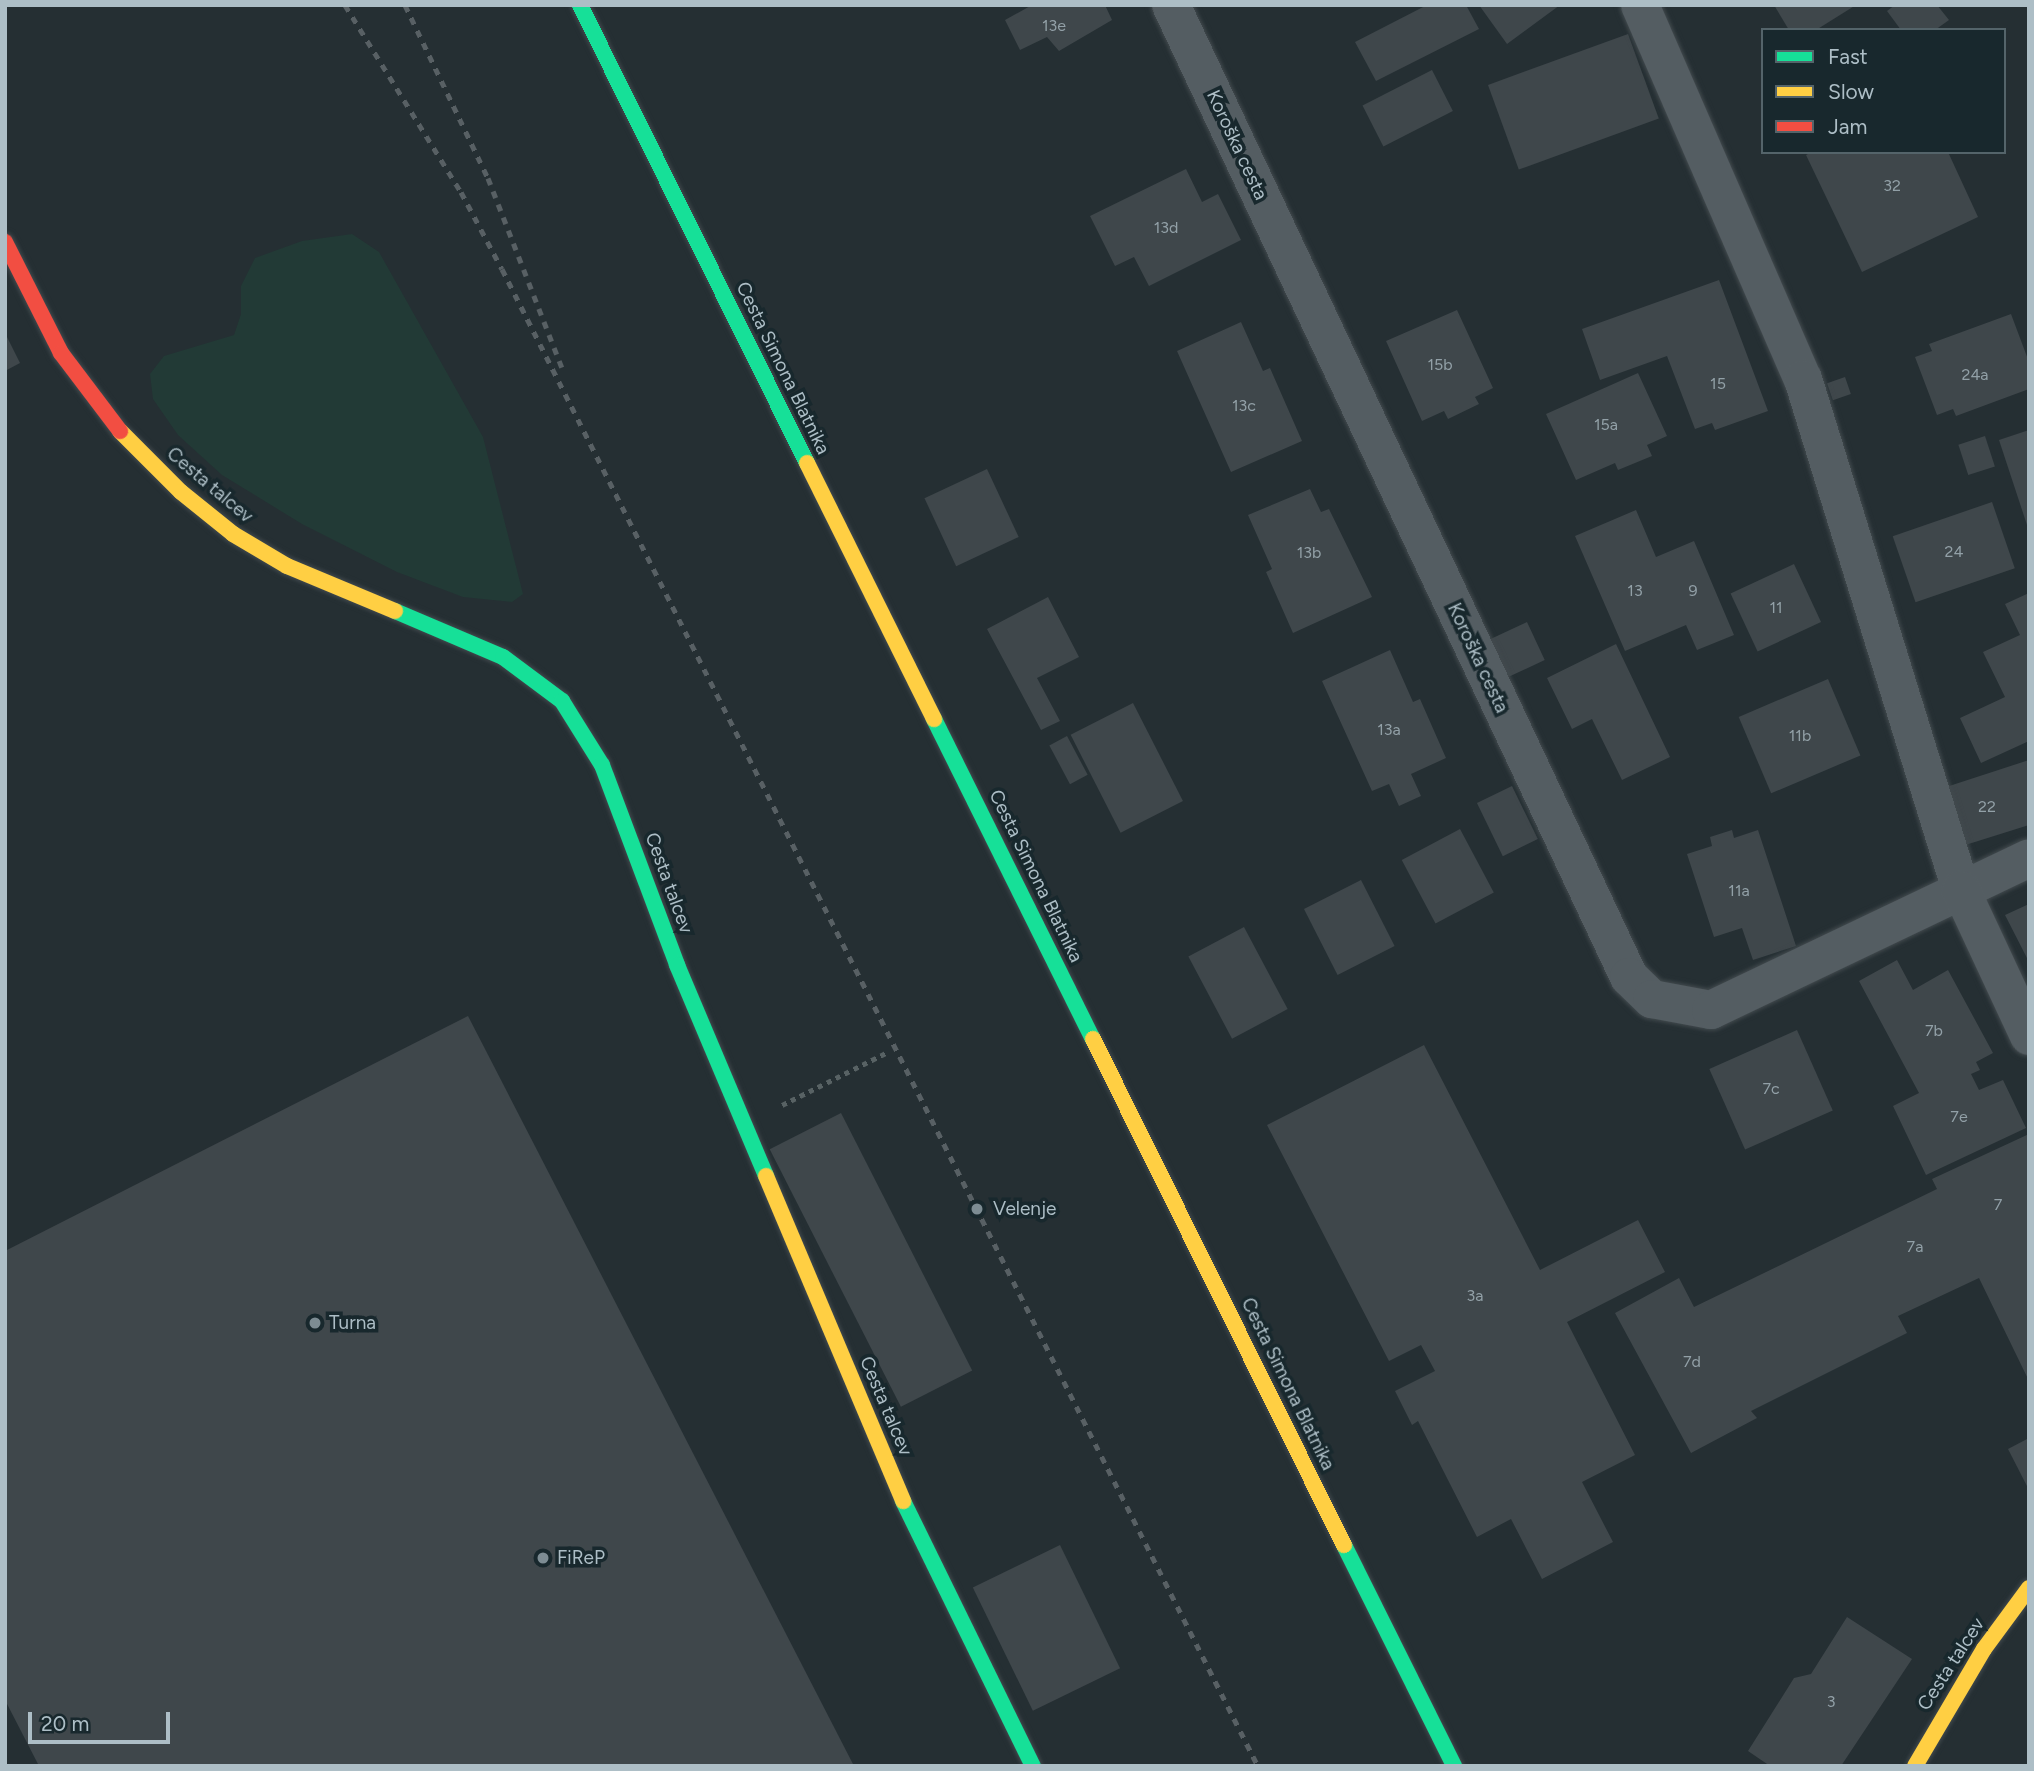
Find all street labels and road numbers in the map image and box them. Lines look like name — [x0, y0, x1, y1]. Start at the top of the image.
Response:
street label: Koroška cesta — [1202, 86, 1272, 204]
street label: Cesta Simona Blatnika — [731, 278, 835, 458]
street label: Cesta talcev — [162, 442, 258, 528]
street label: Koroška cesta — [1443, 599, 1513, 717]
street label: Cesta Simona Blatnika — [984, 786, 1088, 966]
street label: Cesta talcev — [640, 829, 698, 937]
street label: Cesta Simona Blatnika — [1236, 1294, 1340, 1474]
street label: Cesta talcev — [855, 1353, 917, 1459]
street label: Cesta talcev — [1913, 1613, 1989, 1715]

